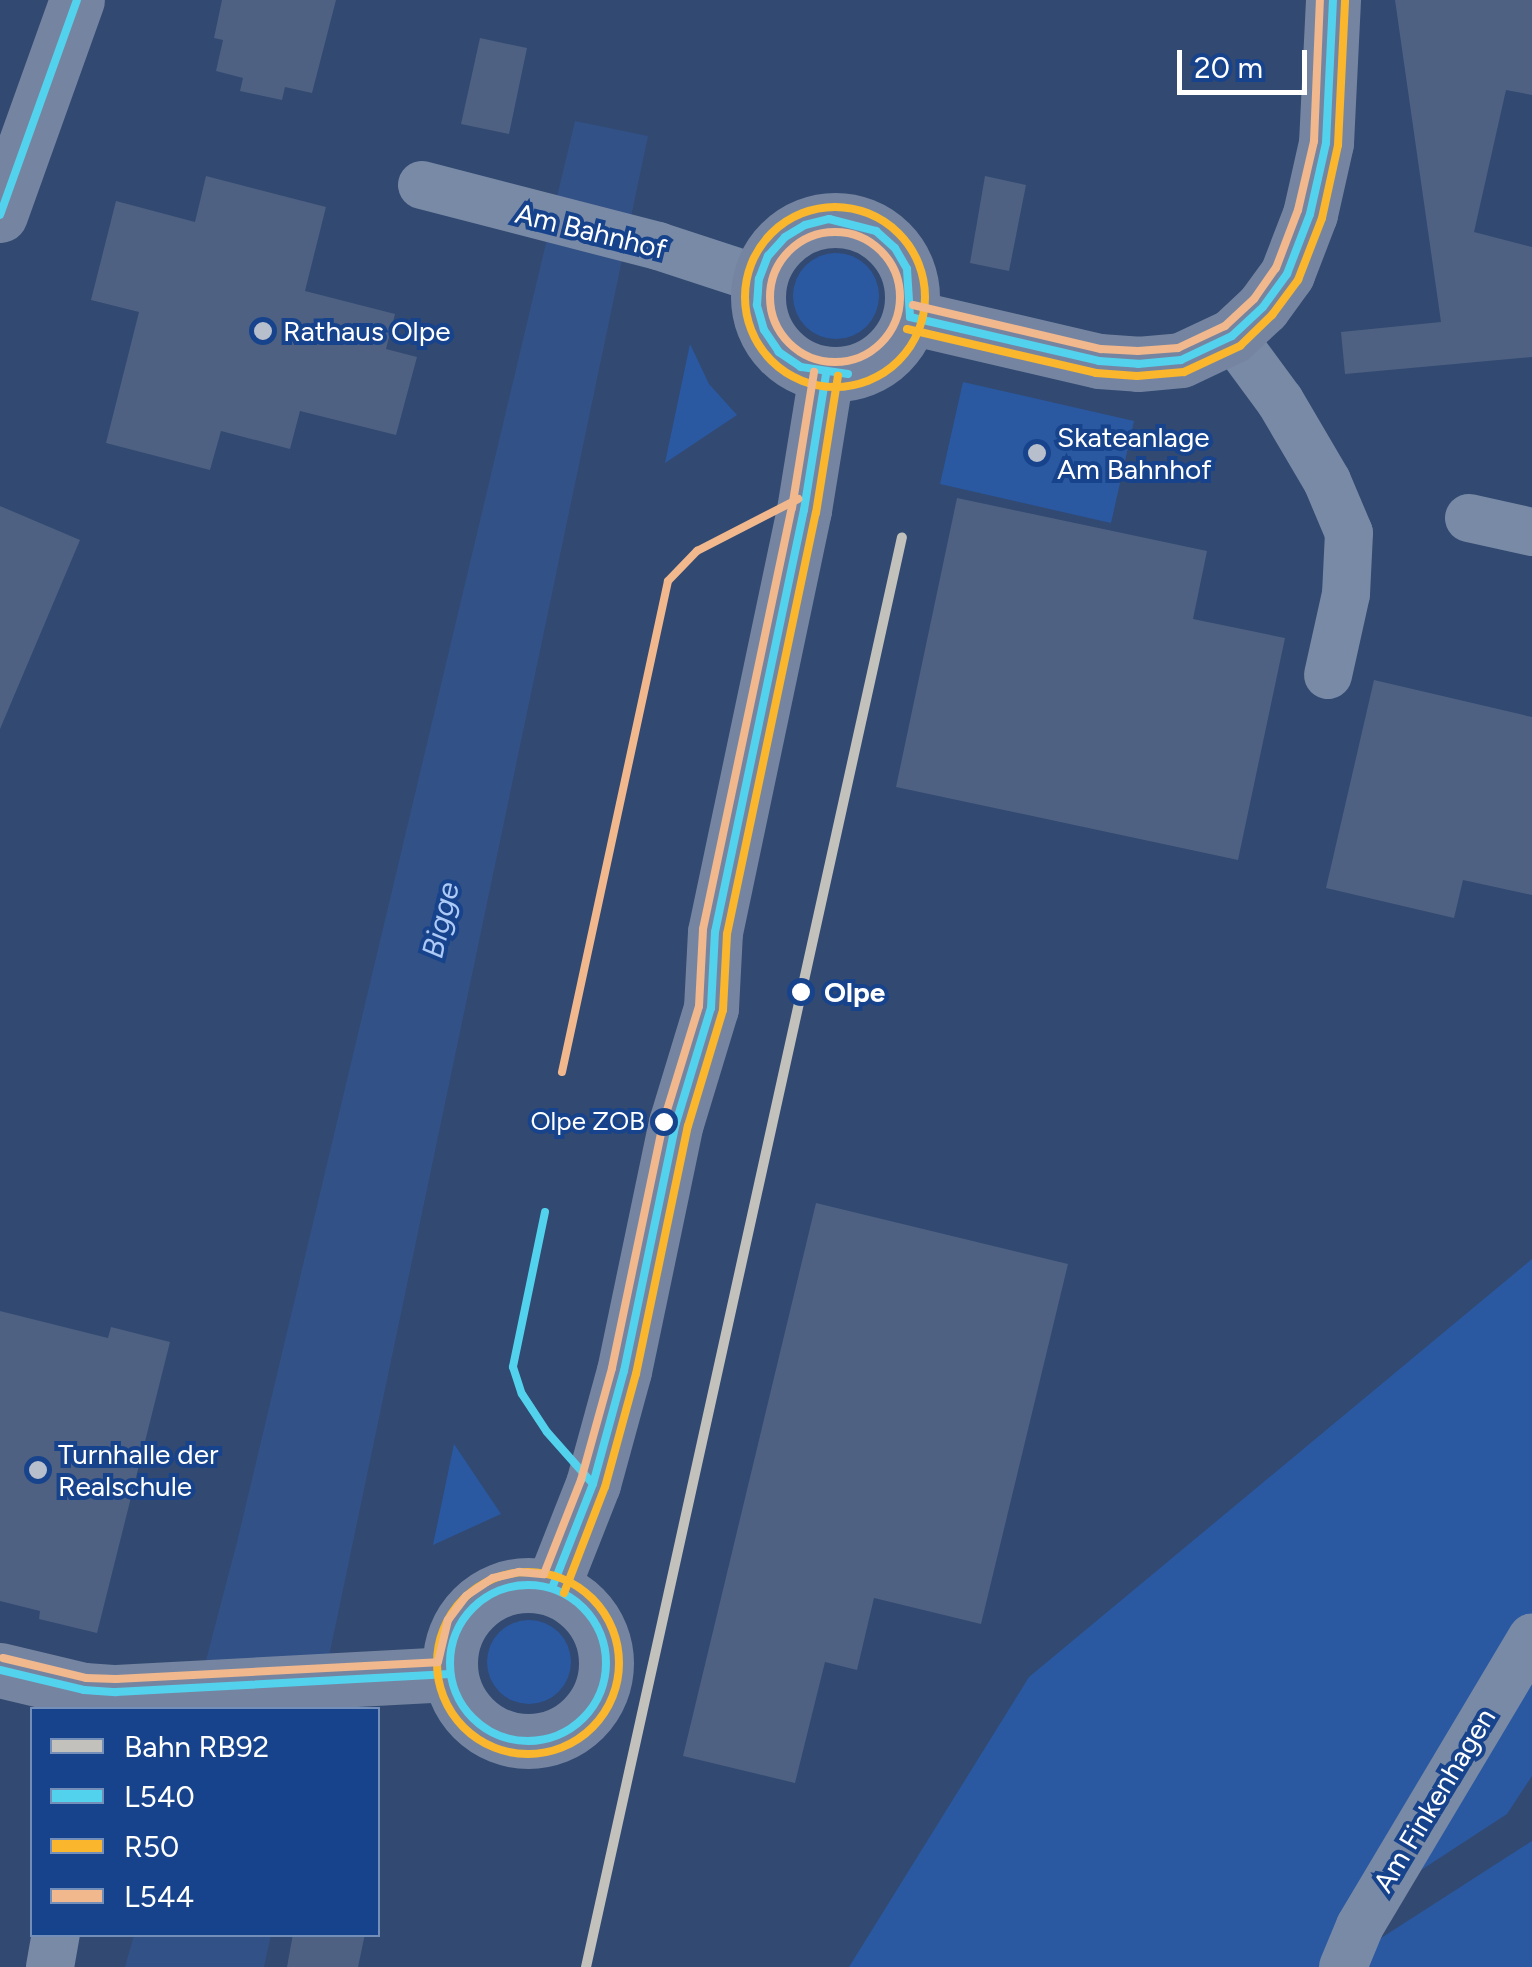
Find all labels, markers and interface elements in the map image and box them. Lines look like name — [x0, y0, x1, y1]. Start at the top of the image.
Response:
scale bar — [1182, 30, 1312, 92]
text: 20 m — [1194, 49, 1263, 86]
street label: Am Bahnhof — [512, 196, 670, 266]
place label: Rathaus Olpe — [283, 314, 451, 348]
marker: Rathaus Olpe — [252, 320, 274, 342]
place label: Skateanlage Am Bahnhof — [1057, 420, 1212, 486]
marker: Skateanlage Am Bahnhof — [1026, 442, 1048, 464]
water label: Bigge — [415, 878, 467, 962]
place label: Olpe — [824, 975, 885, 1009]
marker: Olpe — [788, 979, 814, 1005]
place label: Olpe ZOB — [530, 1106, 645, 1138]
marker: Olpe ZOB — [654, 1112, 674, 1132]
place label: Turnhalle der Realschule — [58, 1437, 218, 1503]
marker: Turnhalle der Realschule — [27, 1459, 49, 1481]
street label: Am Finkenhagen — [1366, 1702, 1502, 1898]
legend — [30, 1707, 380, 1937]
text: Bahn RB92 — [124, 1728, 269, 1765]
text: L540 — [124, 1778, 195, 1815]
text: R50 — [124, 1828, 179, 1865]
text: L544 — [124, 1878, 194, 1915]

